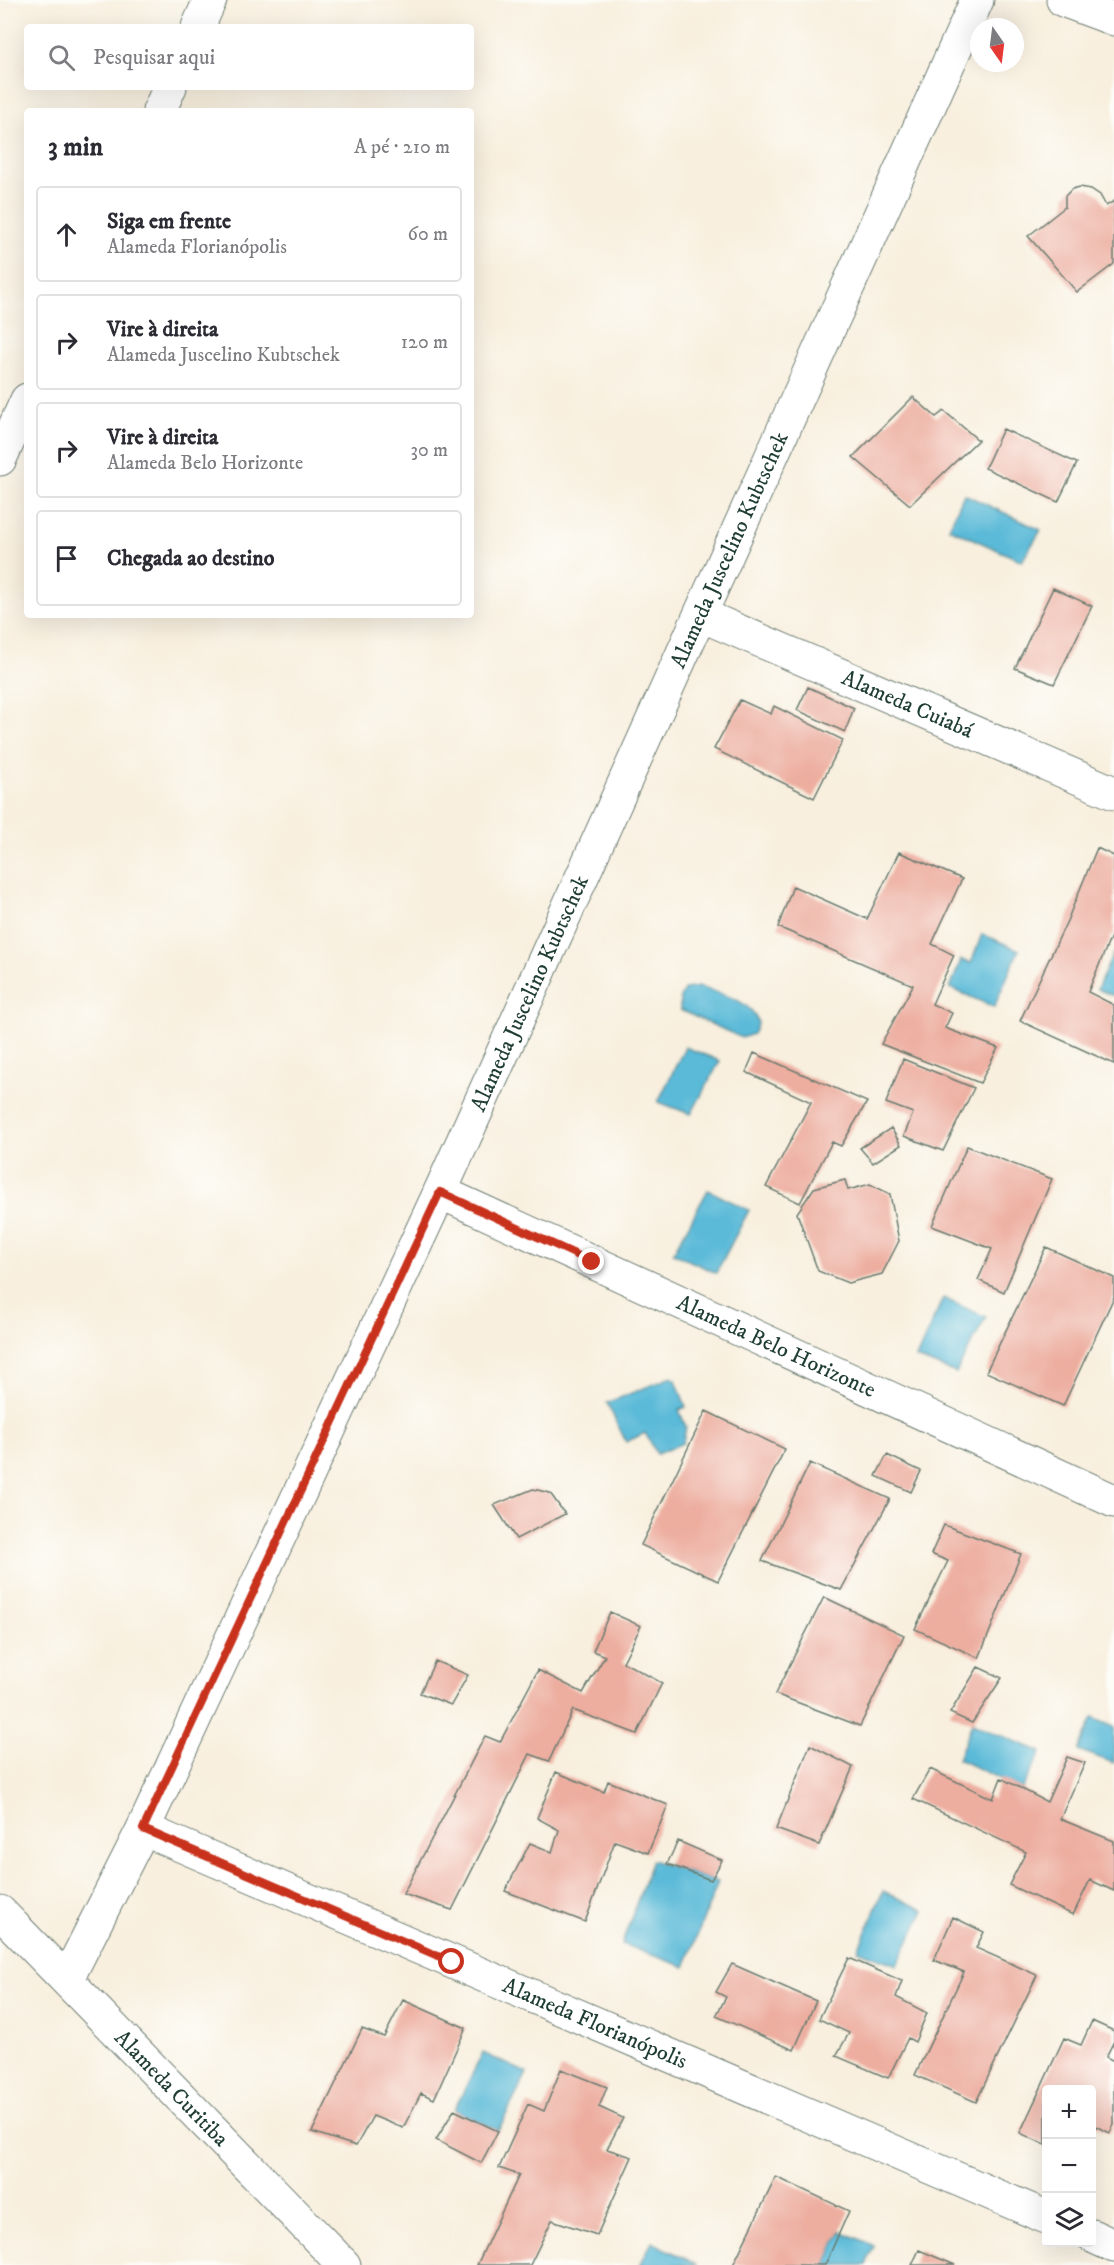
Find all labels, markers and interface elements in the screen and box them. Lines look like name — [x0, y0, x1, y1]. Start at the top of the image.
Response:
north arrow — [970, 18, 1024, 72]
search box — [24, 24, 474, 90]
icon: search — [45, 41, 78, 74]
text: Pesquisar aqui — [93, 44, 215, 71]
text: 3 min — [48, 131, 103, 164]
text: A pé · 210 m — [354, 135, 450, 160]
text: Siga em frente — [107, 208, 231, 235]
icon: ahead — [50, 218, 83, 251]
text: 60 m — [408, 222, 448, 247]
text: Alameda Florianópolis — [107, 235, 287, 260]
text: Vire à direita — [107, 316, 218, 343]
icon: right — [50, 326, 83, 359]
text: 120 m — [401, 330, 448, 355]
text: Alameda Juscelino Kubtschek — [107, 343, 340, 368]
text: Vire à direita — [107, 424, 218, 451]
street label: Alameda Juscelino Kubtschek — [664, 428, 794, 672]
icon: right — [50, 434, 83, 467]
text: 30 m — [410, 438, 448, 463]
text: Alameda Belo Horizonte — [107, 451, 303, 476]
icon: arrive — [50, 542, 83, 575]
text: Chegada ao destino — [107, 545, 274, 572]
street label: Alameda Cuiabá — [838, 664, 978, 745]
street label: Alameda Juscelino Kubtschek — [465, 871, 595, 1116]
route end — [578, 1248, 604, 1274]
street label: Alameda Belo Horizonte — [673, 1289, 880, 1403]
route start — [438, 1948, 464, 1974]
street label: Alameda Florianópolis — [499, 1972, 691, 2075]
street label: Alameda Curitiba — [109, 2024, 235, 2153]
map controls — [1042, 2085, 1096, 2247]
button: + — [1042, 2085, 1096, 2139]
button: − — [1042, 2139, 1096, 2193]
button: layers — [1042, 2193, 1096, 2247]

